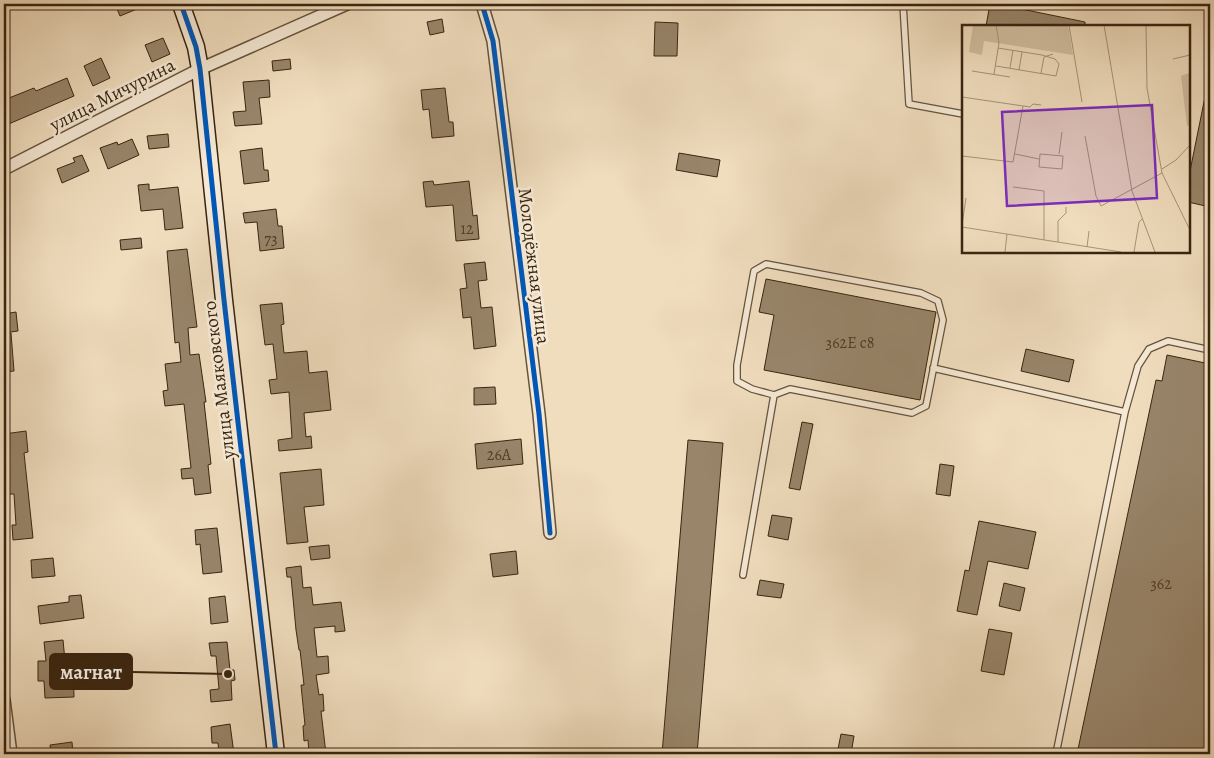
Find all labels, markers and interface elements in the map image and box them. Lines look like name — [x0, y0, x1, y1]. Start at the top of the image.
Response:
inset map — [962, 25, 1189, 252]
street label: улица Мичурина — [44, 52, 180, 138]
street label: Молодёжная улица — [512, 186, 557, 346]
house number: 12 — [460, 218, 474, 240]
house number: 73 — [264, 228, 278, 250]
street label: улица Маяковского — [196, 299, 242, 461]
house number: 362Е с8 — [826, 332, 874, 354]
house number: 26А — [487, 444, 512, 466]
house number: 362 — [1150, 573, 1172, 595]
callout: магнат — [50, 654, 132, 689]
text: магнат — [60, 659, 122, 686]

